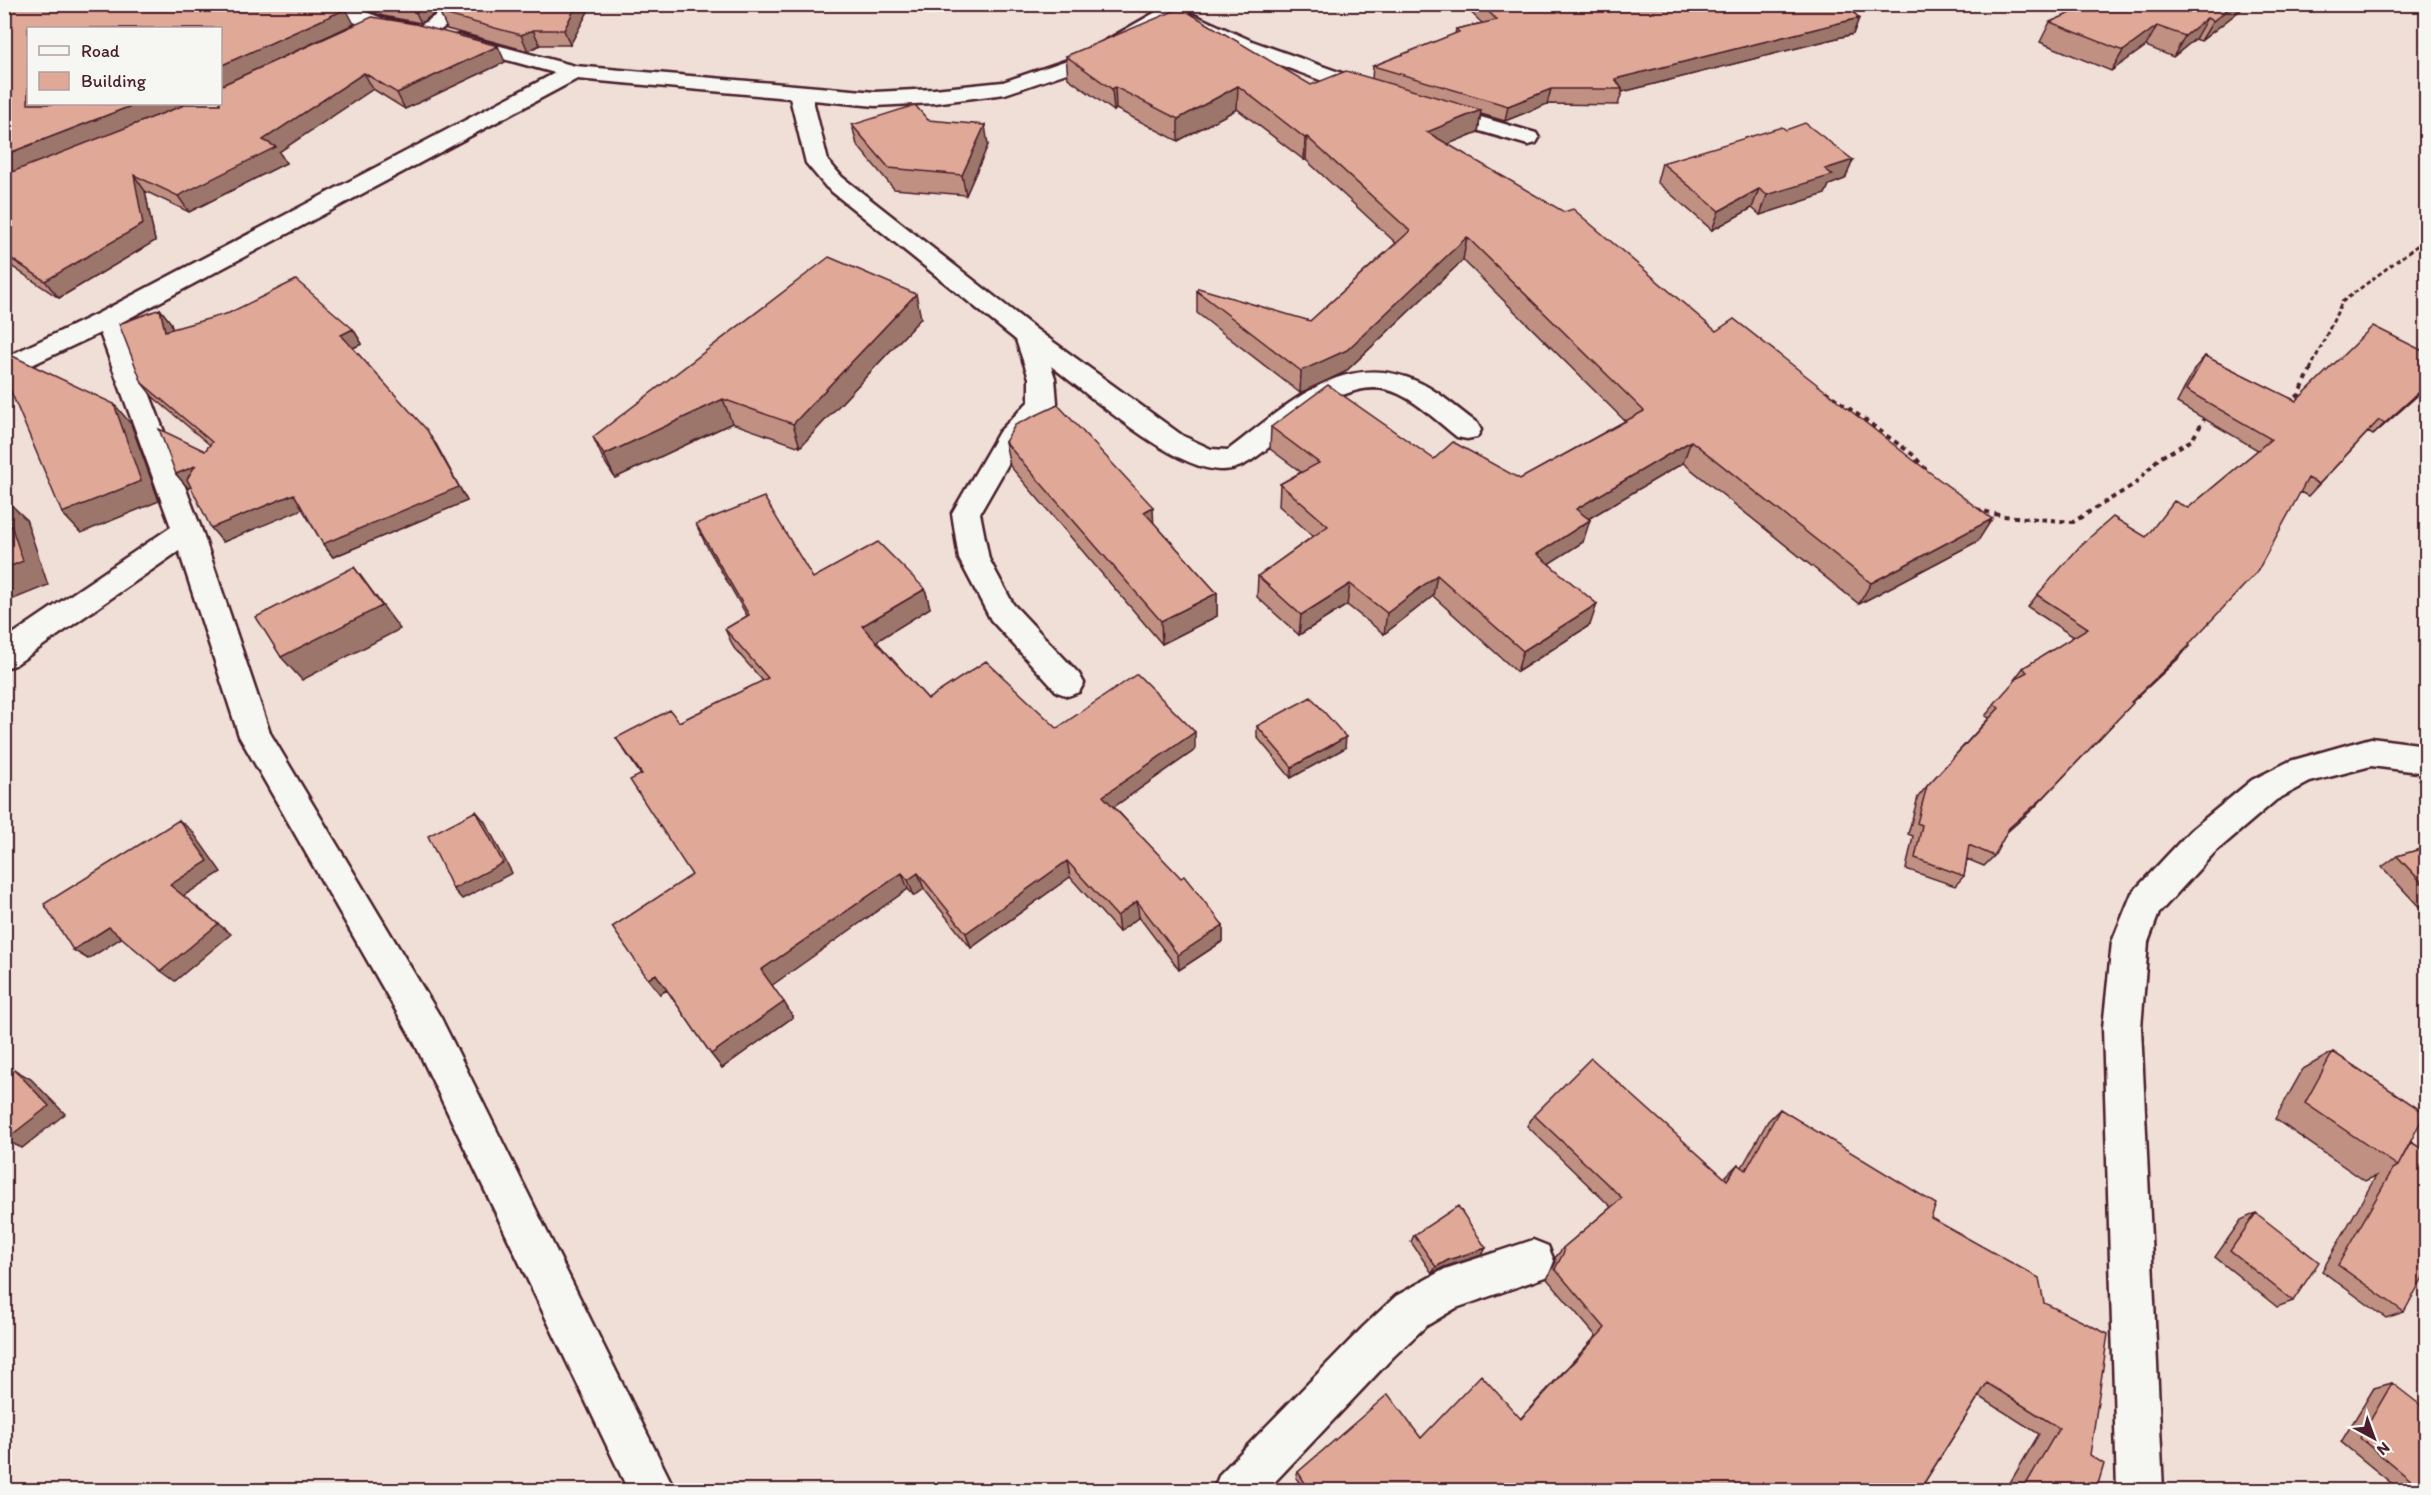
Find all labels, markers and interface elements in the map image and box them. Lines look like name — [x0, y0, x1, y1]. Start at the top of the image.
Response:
legend — [27, 27, 222, 105]
text: Road — [81, 40, 120, 62]
text: Building — [81, 70, 147, 92]
north arrow — [2344, 1408, 2404, 1468]
text: N — [2373, 1438, 2394, 1460]

